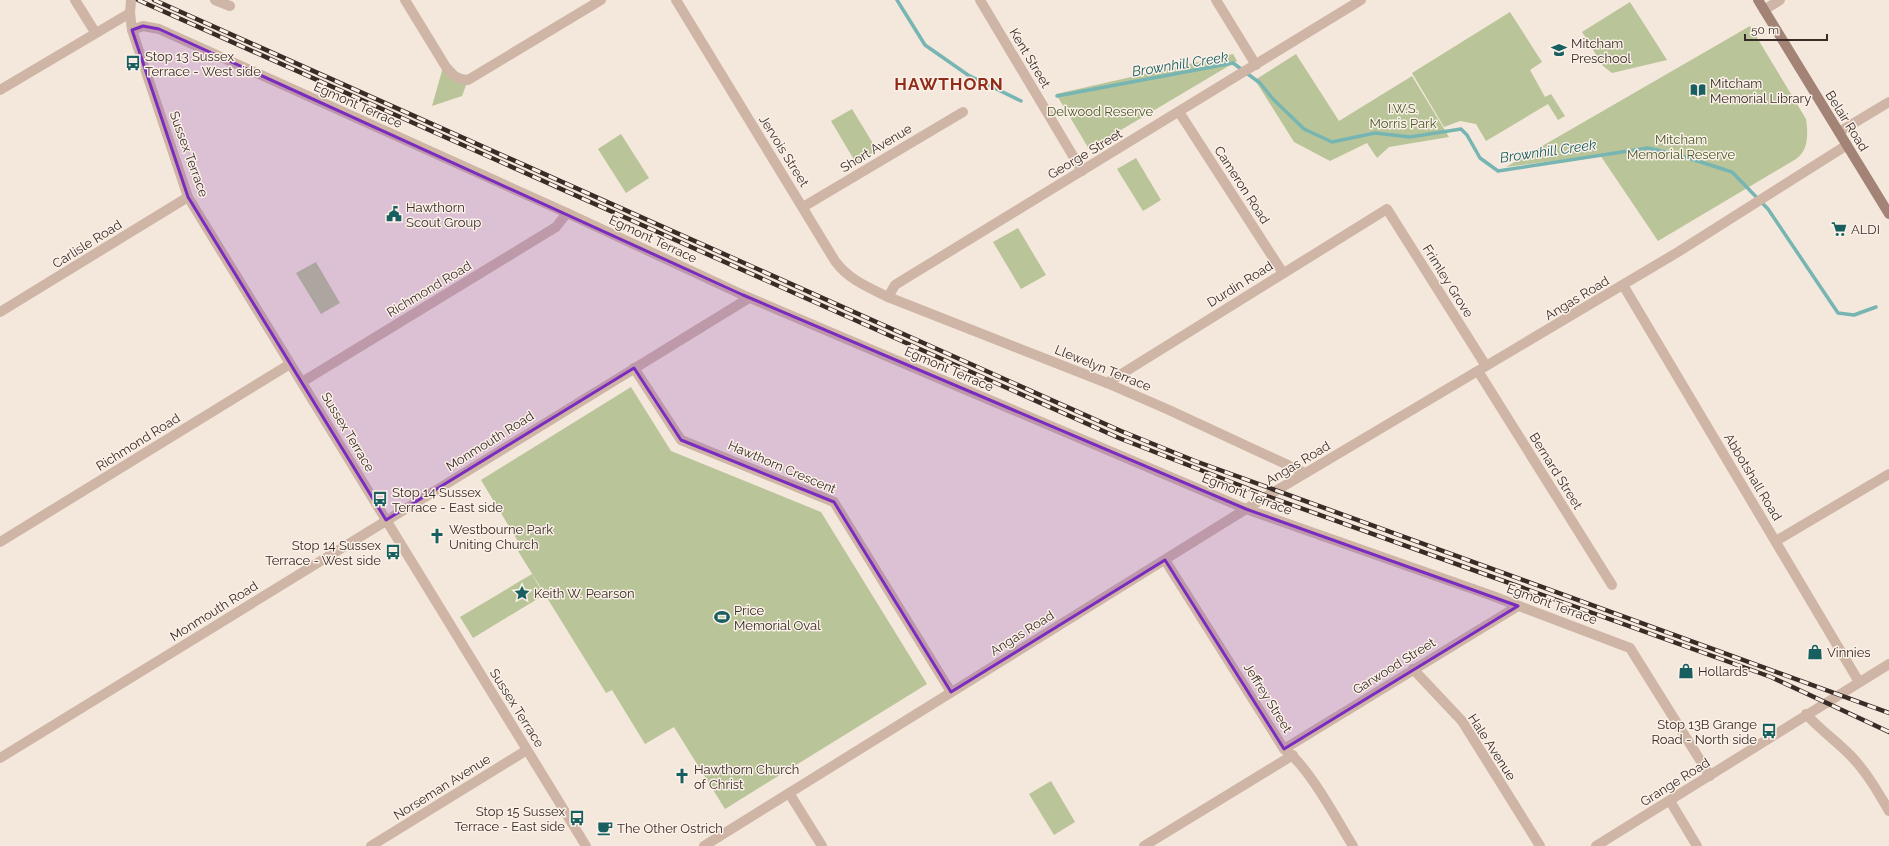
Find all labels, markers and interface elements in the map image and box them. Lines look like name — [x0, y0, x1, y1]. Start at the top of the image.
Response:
scale bar — [1745, 16, 1827, 42]
text: 50 m — [1751, 23, 1779, 37]
street label: Kent Street — [1006, 26, 1054, 91]
place label: Mitcham Preschool — [1571, 36, 1632, 66]
school or university icon: Mitcham Preschool — [1550, 41, 1568, 59]
water label: Brownhill Creek — [1131, 48, 1230, 80]
place label: Stop 13 Sussex Terrace - West side — [145, 49, 261, 79]
bus stop icon: Stop 13 Sussex Terrace - West side — [124, 54, 142, 72]
district label: HAWTHORN — [894, 74, 1004, 94]
place label: Mitcham Memorial Library — [1710, 76, 1811, 106]
street label: Egmont Terrace — [311, 79, 405, 131]
library icon: Mitcham Memorial Library — [1689, 81, 1707, 99]
street label: Belair Road — [1822, 88, 1872, 154]
park label: I.W.S. Morris Park — [1369, 101, 1437, 131]
park label: Delwood Reserve — [1047, 104, 1153, 119]
street label: Sussex Terrace — [167, 109, 212, 199]
street label: Jervois Street — [756, 113, 812, 190]
street label: Short Avenue — [838, 121, 915, 175]
street label: George Street — [1045, 126, 1125, 182]
park label: Mitcham Memorial Reserve — [1627, 132, 1735, 162]
water label: Brownhill Creek — [1499, 136, 1598, 166]
street label: Cameron Road — [1211, 143, 1273, 227]
place label: Hawthorn Scout Group — [406, 200, 481, 230]
public building icon: Hawthorn Scout Group — [385, 205, 403, 223]
street label: Egmont Terrace — [607, 212, 700, 266]
street label: Carlisle Road — [50, 217, 124, 271]
supermarket icon: ALDI — [1830, 220, 1848, 238]
place label: ALDI — [1851, 222, 1880, 237]
street label: Frimley Grove — [1420, 242, 1477, 320]
street label: Richmond Road — [384, 258, 474, 320]
street label: Durdin Road — [1204, 258, 1276, 310]
street label: Angas Road — [1542, 273, 1612, 323]
street label: Llewelyn Terrace — [1053, 342, 1154, 394]
street label: Egmont Terrace — [902, 343, 996, 395]
street label: Sussex Terrace — [318, 390, 378, 475]
street label: Monmouth Road — [443, 408, 537, 474]
street label: Richmond Road — [93, 410, 183, 474]
street label: Bernard Street — [1526, 430, 1586, 513]
street label: Abbotshall Road — [1721, 431, 1785, 523]
street label: Hawthorn Crescent — [726, 437, 839, 497]
street label: Angas Road — [1263, 438, 1333, 488]
street label: Egmont Terrace — [1200, 470, 1294, 518]
place label: Stop 14 Sussex Terrace - East side — [392, 485, 503, 515]
bus stop icon: Stop 14 Sussex Terrace - East side — [371, 490, 389, 508]
place label: Westbourne Park Uniting Church — [449, 522, 553, 552]
church icon: Westbourne Park Uniting Church — [428, 527, 446, 545]
place label: Stop 14 Sussex Terrace - West side — [265, 538, 381, 568]
bus stop icon: Stop 14 Sussex Terrace - West side — [384, 543, 402, 561]
street label: Monmouth Road — [167, 578, 261, 644]
street label: Egmont Terrace — [1505, 581, 1600, 627]
place icon: Keith W. Pearson — [513, 584, 531, 602]
place label: Keith W. Pearson — [534, 586, 634, 601]
place label: Price Memorial Oval — [734, 603, 821, 633]
street label: Angas Road — [987, 607, 1057, 659]
sports icon: Price Memorial Oval — [713, 608, 731, 626]
street label: Garwood Street — [1350, 634, 1438, 697]
shop icon: Vinnies — [1806, 643, 1824, 661]
place label: Vinnies — [1827, 645, 1871, 660]
street label: Jeffrey Street — [1241, 660, 1296, 736]
shop icon: Hollards — [1677, 662, 1695, 680]
place label: Hollards — [1698, 664, 1748, 679]
street label: Sussex Terrace — [487, 666, 547, 750]
street label: Hale Avenue — [1465, 711, 1519, 783]
place label: Stop 13B Grange Road - North side — [1651, 717, 1757, 747]
bus stop icon: Stop 13B Grange Road - North side — [1760, 722, 1778, 740]
street label: Norseman Avenue — [391, 751, 493, 823]
street label: Grange Road — [1638, 755, 1712, 809]
place label: Hawthorn Church of Christ — [694, 762, 799, 792]
church icon: Hawthorn Church of Christ — [673, 767, 691, 785]
place label: Stop 15 Sussex Terrace - East side — [454, 804, 565, 834]
bus stop icon: Stop 15 Sussex Terrace - East side — [568, 809, 586, 827]
cafe icon: The Other Ostrich — [596, 819, 614, 837]
place label: The Other Ostrich — [617, 821, 723, 836]

